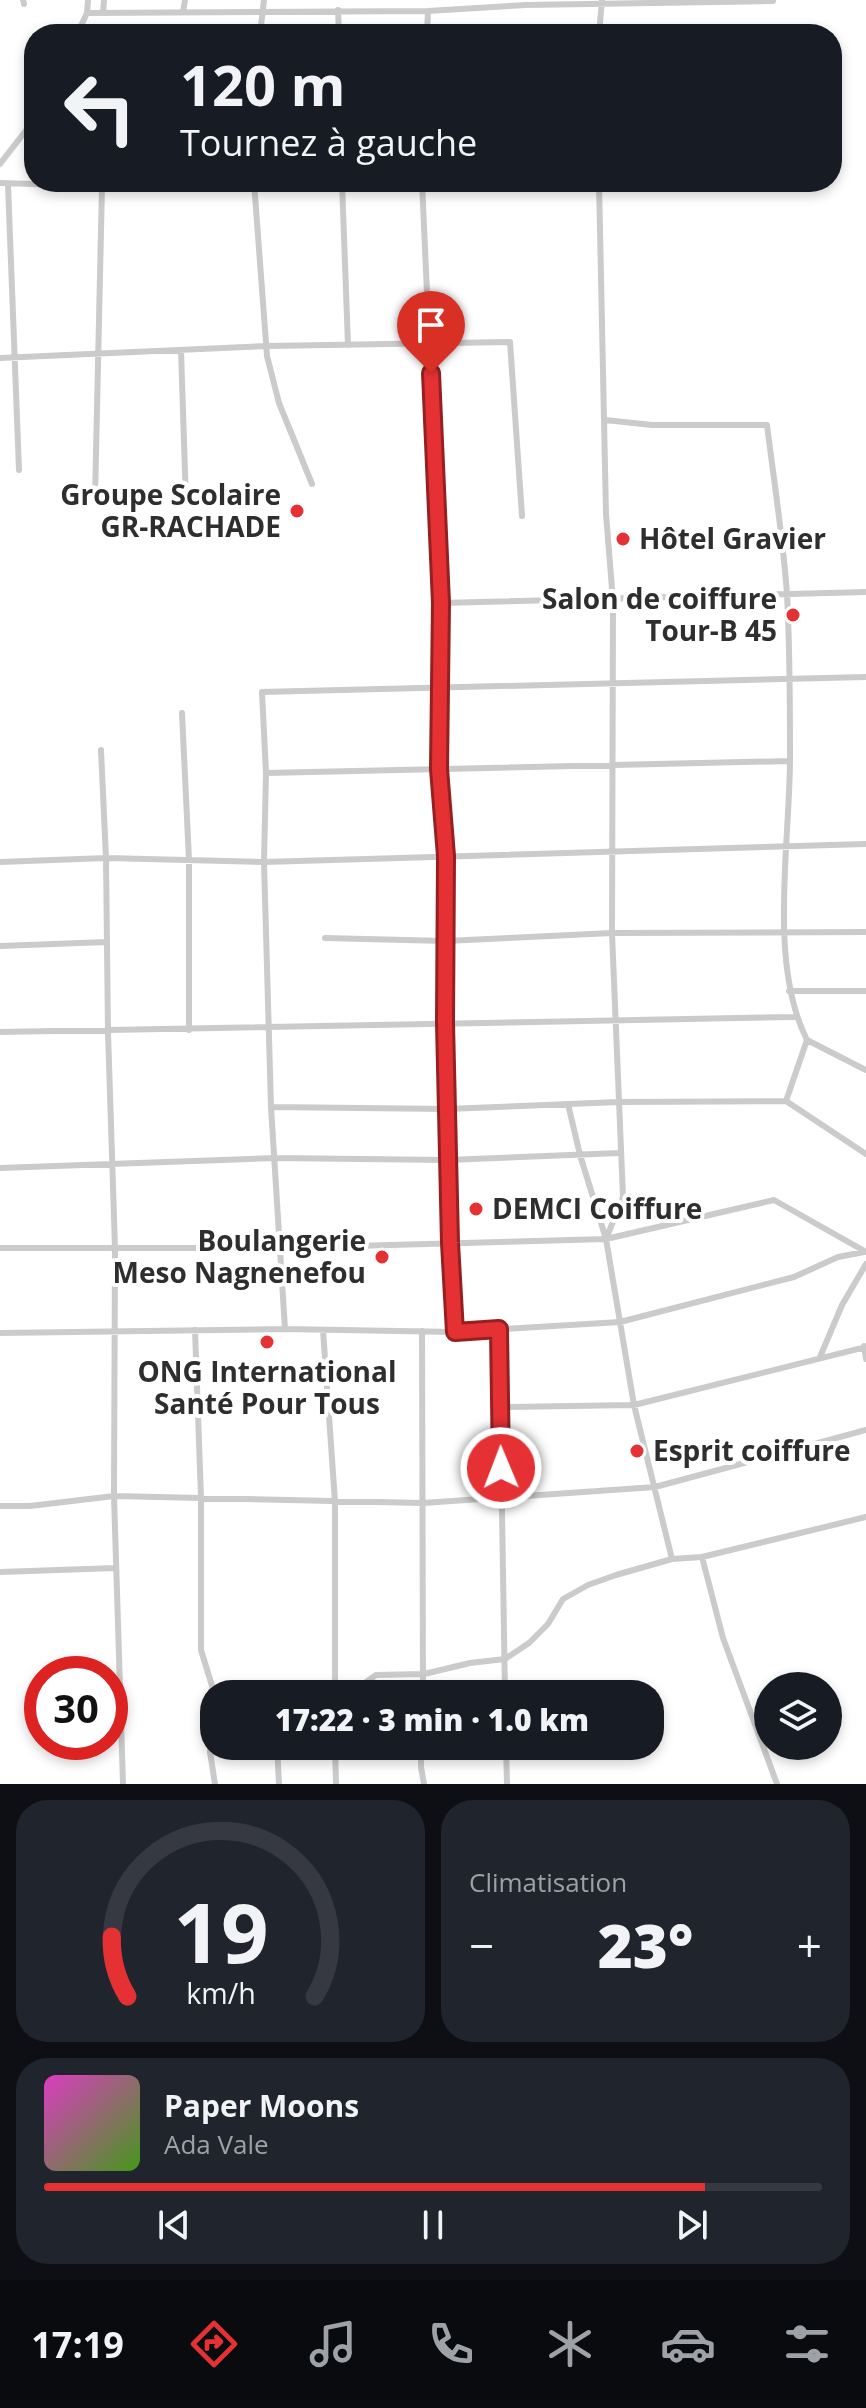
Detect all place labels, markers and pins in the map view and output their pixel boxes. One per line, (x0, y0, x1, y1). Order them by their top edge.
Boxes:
pin (397, 291, 465, 373)
place label: Groupe Scolaire GR-RACHADE (60, 475, 281, 545)
marker: Groupe Scolaire GR-RACHADE (288, 502, 306, 520)
place label: Hôtel Gravier (639, 519, 826, 557)
marker: Hôtel Gravier (614, 530, 632, 548)
place label: Salon de coiffure Tour-B 45 (542, 579, 777, 649)
marker: Salon de coiffure Tour-B 45 (784, 606, 802, 624)
place label: DEMCI Coiffure (492, 1189, 702, 1227)
marker: DEMCI Coiffure (467, 1200, 485, 1218)
place label: Boulangerie Meso Nagnenefou (113, 1221, 366, 1291)
marker: Boulangerie Meso Nagnenefou (373, 1248, 391, 1266)
marker: ONG International Santé Pour Tous (258, 1333, 276, 1351)
place label: ONG International Santé Pour Tous (138, 1352, 396, 1422)
place label: Esprit coiffure (653, 1431, 851, 1469)
marker: Esprit coiffure (628, 1442, 646, 1460)

